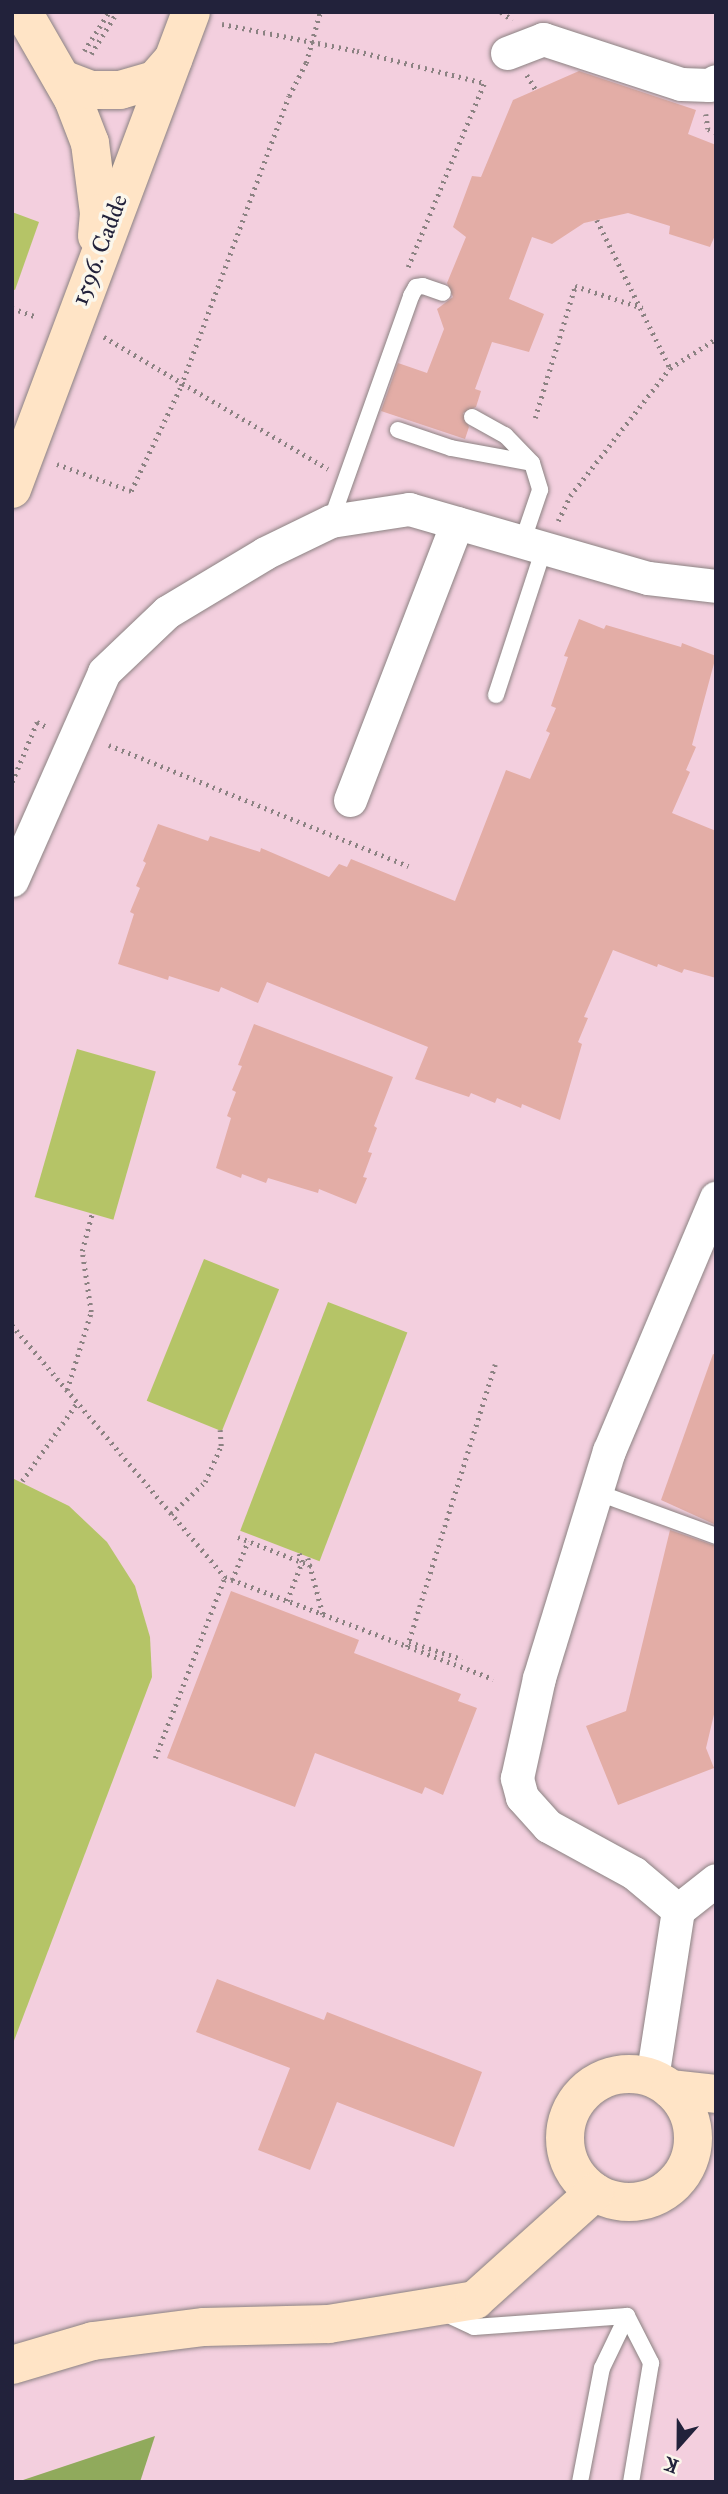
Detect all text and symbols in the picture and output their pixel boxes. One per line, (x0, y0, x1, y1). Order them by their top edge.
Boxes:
street label: 1596. Cadde (66, 191, 134, 309)
north arrow (644, 2410, 714, 2480)
text: K (661, 2452, 682, 2478)

